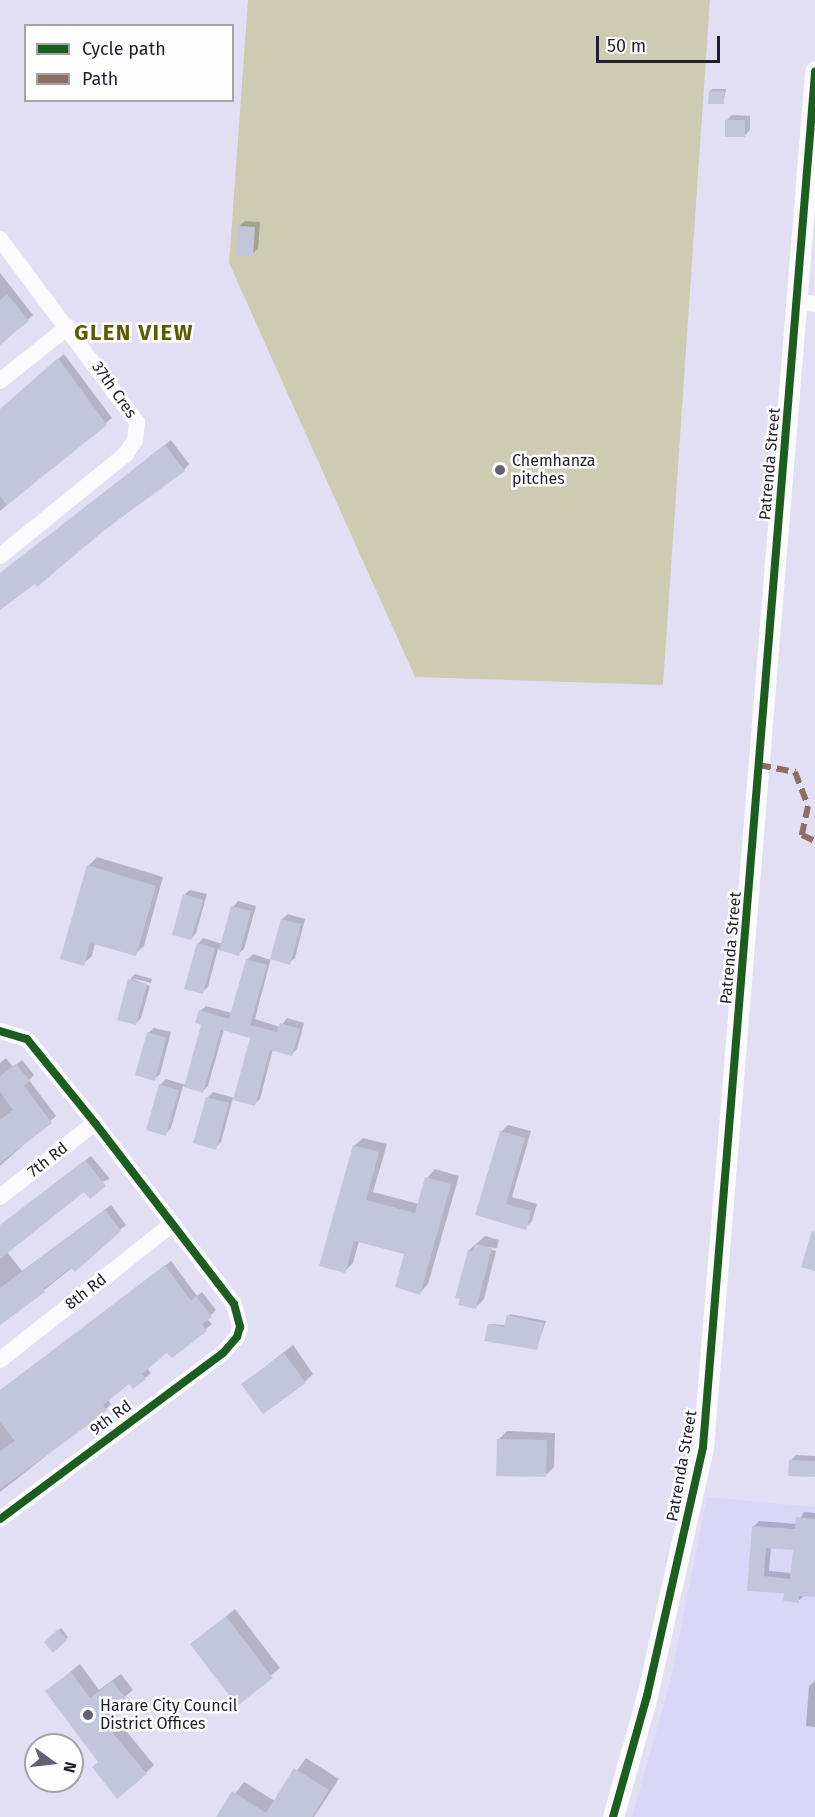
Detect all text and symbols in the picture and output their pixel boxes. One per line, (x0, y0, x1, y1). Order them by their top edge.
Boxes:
legend (24, 24, 234, 102)
scale bar (599, 24, 724, 62)
text: 50 m (607, 35, 646, 57)
text: Cycle path (82, 38, 166, 60)
text: Path (82, 68, 118, 90)
district label: GLEN VIEW (74, 320, 194, 346)
street label: 37th Cres (87, 358, 141, 422)
street label: Patrenda Street (756, 407, 784, 521)
place label: Chemhanza pitches (512, 451, 596, 489)
marker: Chemhanza pitches (493, 463, 507, 477)
street label: Patrenda Street (717, 891, 745, 1005)
street label: 7th Rd (24, 1138, 72, 1182)
street label: 8th Rd (61, 1270, 111, 1314)
street label: 9th Rd (86, 1396, 136, 1440)
street label: Patrenda Street (663, 1409, 701, 1523)
place label: Harare City Council District Offices (100, 1696, 237, 1734)
marker: Harare City Council District Offices (81, 1708, 95, 1722)
north arrow (24, 1733, 84, 1793)
text: N (59, 1760, 80, 1775)

